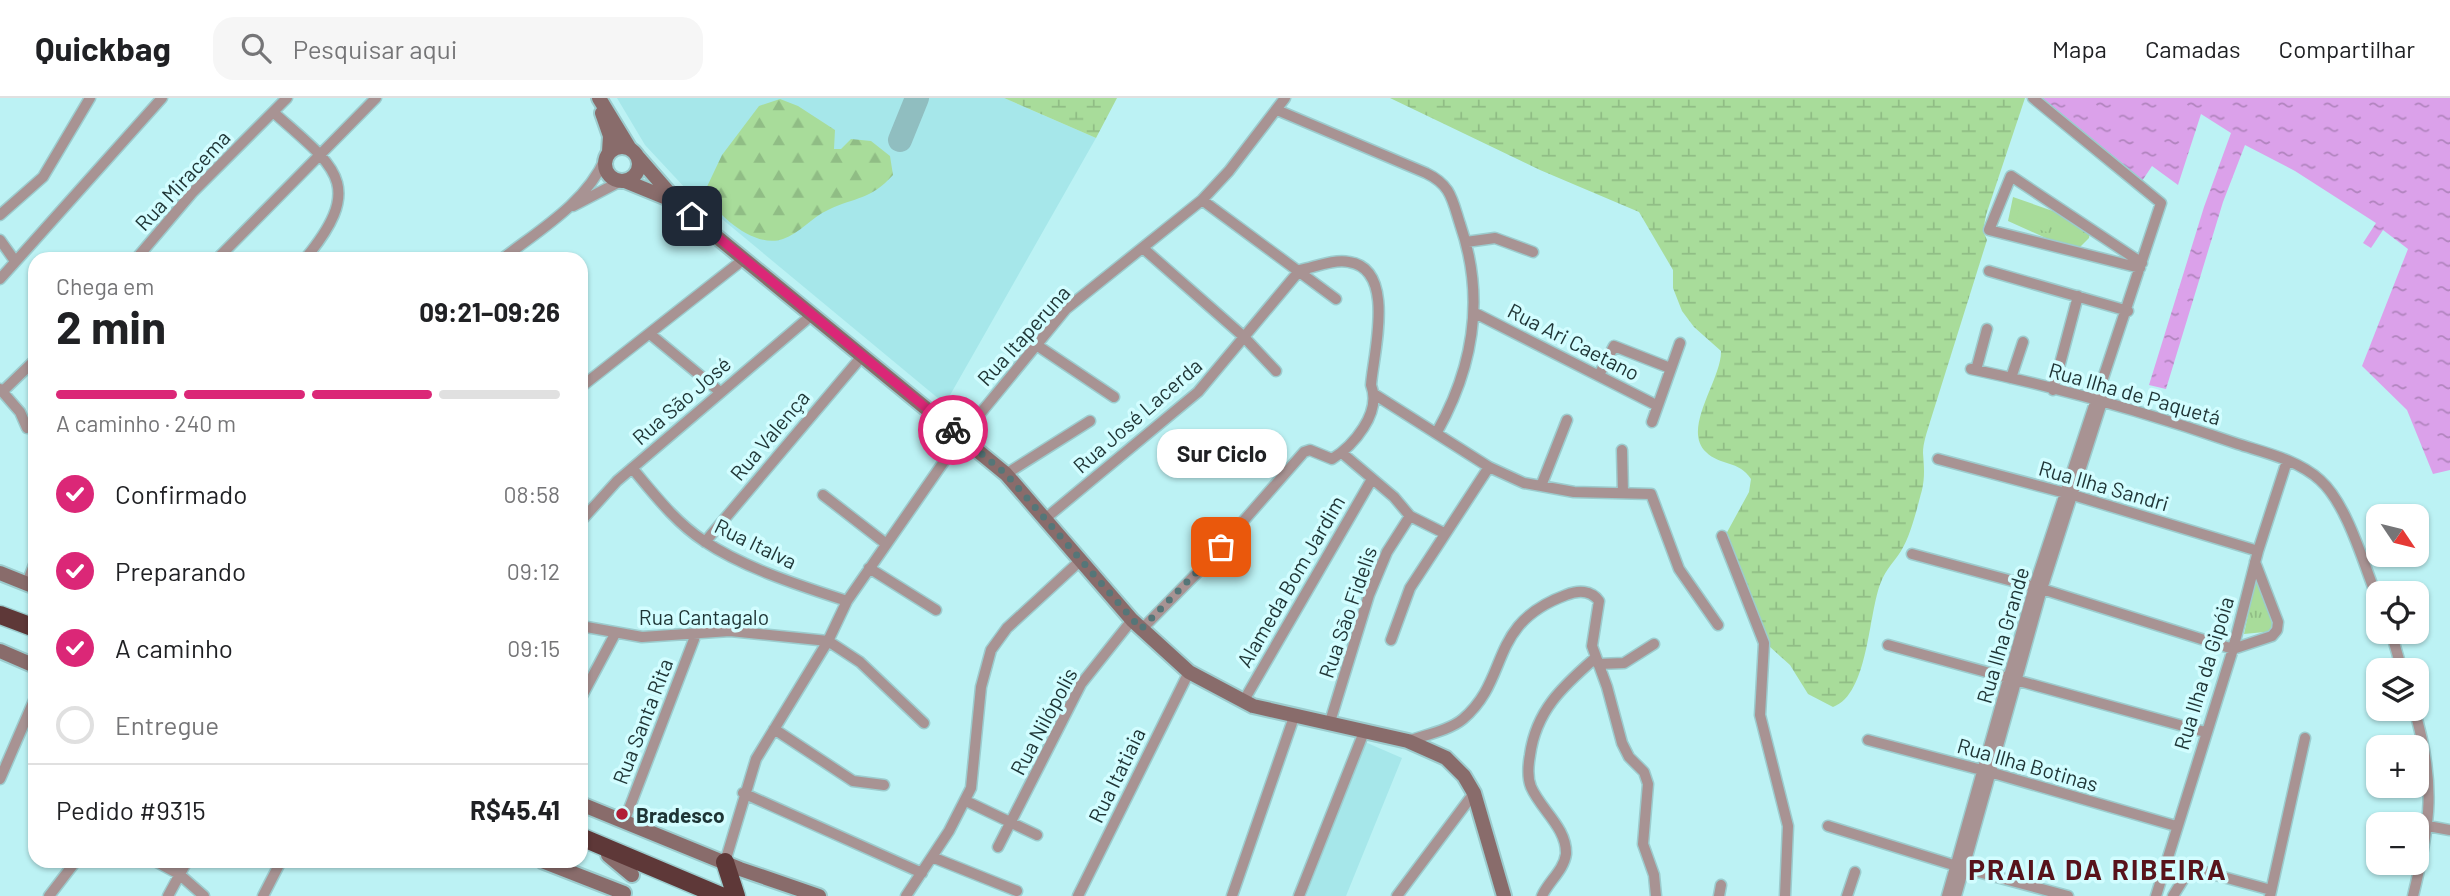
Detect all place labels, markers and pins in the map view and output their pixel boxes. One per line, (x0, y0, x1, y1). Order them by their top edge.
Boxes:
pin (662, 186, 722, 246)
callout: Sur Ciclo (1156, 428, 1286, 477)
pin (1191, 517, 1251, 577)
place label: Bradesco (636, 802, 725, 827)
marker: Bradesco (614, 806, 630, 822)

